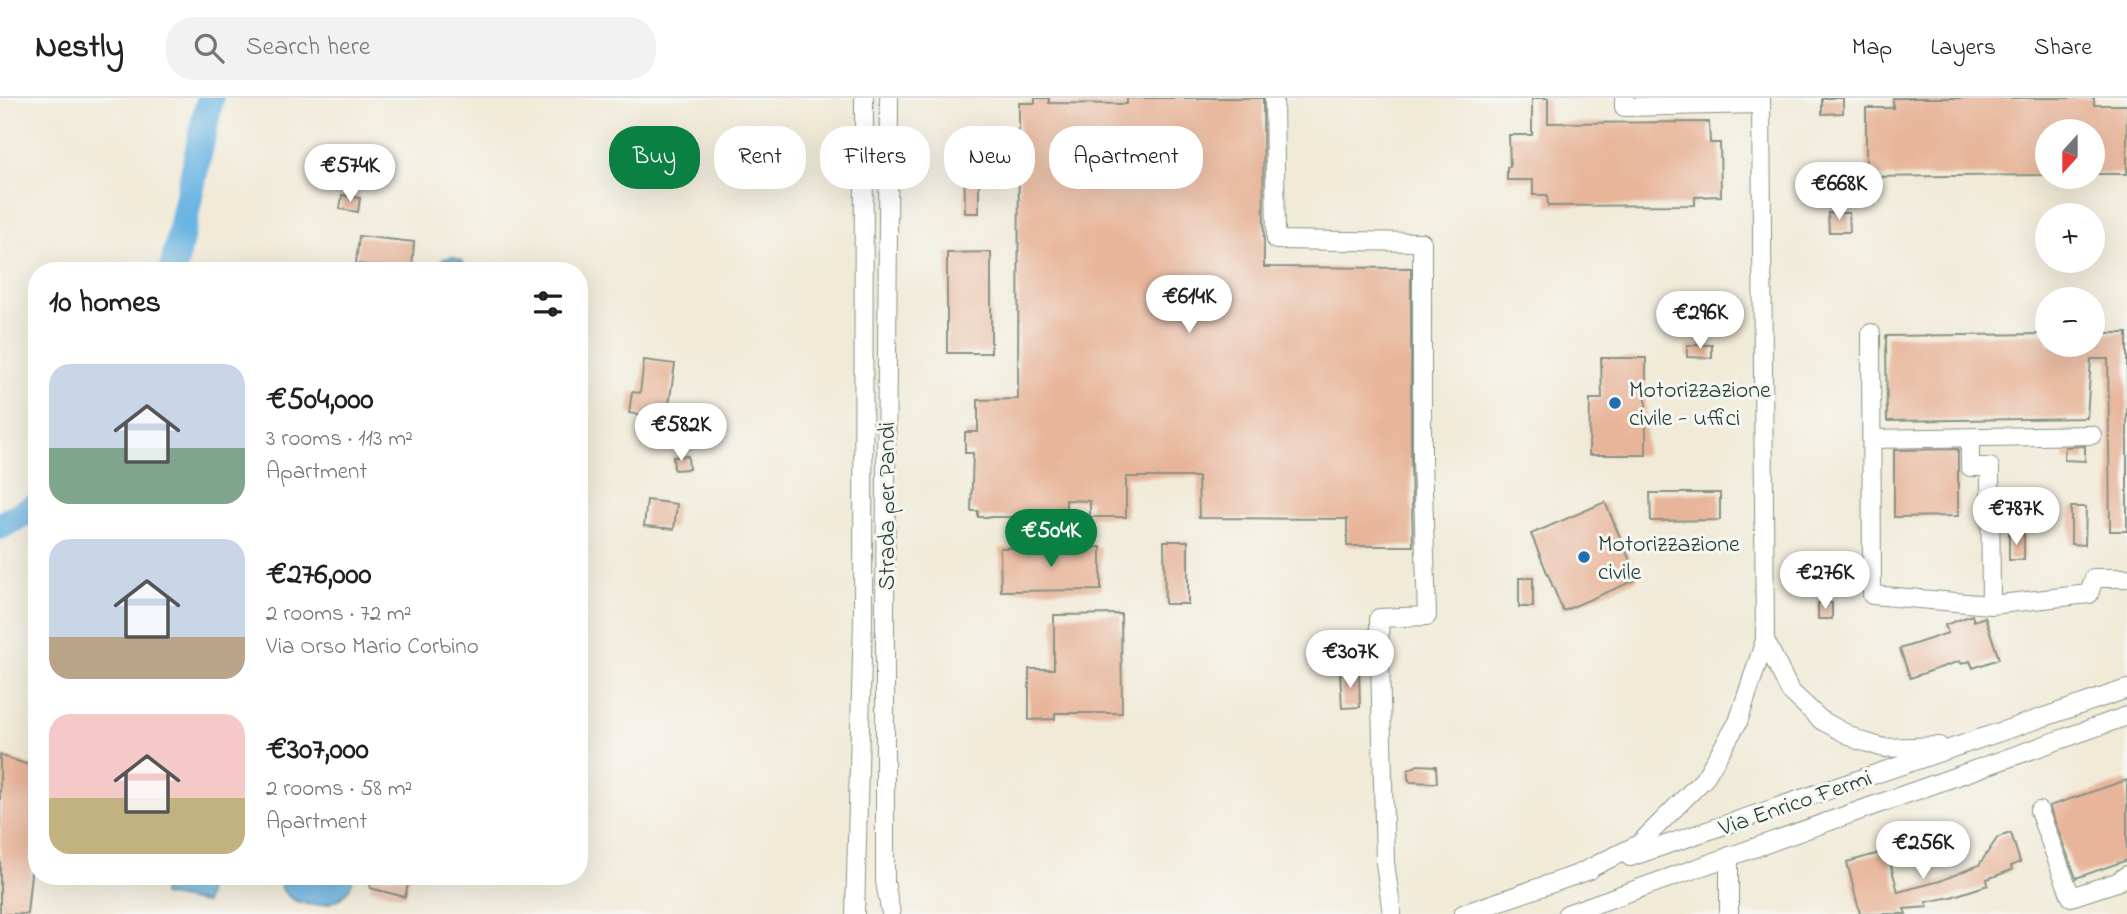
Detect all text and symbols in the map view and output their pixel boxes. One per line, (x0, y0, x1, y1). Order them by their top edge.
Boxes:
search box (166, 17, 656, 80)
text: Nestly (35, 24, 124, 72)
icon: search (190, 29, 228, 67)
text: Search here (246, 29, 370, 67)
text: Map (1852, 31, 1892, 66)
text: Layers (1930, 31, 1996, 66)
text: Share (2034, 31, 2092, 66)
north arrow (2035, 119, 2105, 189)
map controls (2035, 119, 2105, 357)
chip: Buy (609, 126, 700, 189)
chip: Rent (714, 126, 806, 189)
chip: Filters (820, 126, 930, 189)
chip: New (944, 126, 1035, 189)
chip: Apartment (1049, 126, 1203, 189)
pin: €574K (301, 144, 399, 204)
text: €574K (320, 150, 380, 183)
pin: €668K (1790, 162, 1888, 222)
text: €668K (1811, 168, 1867, 201)
button: + (2035, 203, 2105, 273)
pin: €614K (1140, 275, 1238, 335)
text: €614K (1162, 281, 1216, 314)
text: 10 homes (49, 282, 161, 326)
icon: filters (529, 285, 567, 323)
button: − (2035, 287, 2105, 357)
pin: €296K (1651, 292, 1749, 351)
text: €296K (1672, 297, 1728, 330)
place label: Motorizzazione civile - uffici (1629, 374, 1771, 437)
text: €504,000 (266, 379, 373, 423)
icon: home (105, 392, 189, 476)
marker: Motorizzazione civile - uffici (1607, 395, 1623, 411)
pin: €582K (632, 404, 730, 463)
text: €582K (651, 409, 711, 442)
street label: Strada per Pandi (871, 422, 906, 590)
text: 3 rooms · 113 m² (266, 423, 413, 456)
text: Apartment (266, 456, 367, 489)
pin: €787K (1967, 488, 2065, 547)
text: €787K (1989, 493, 2043, 526)
pin: €504K (1002, 510, 1100, 569)
text: €504K (1021, 515, 1081, 548)
place label: Motorizzazione civile (1598, 528, 1740, 591)
marker: Motorizzazione civile (1576, 549, 1592, 565)
pin: €276K (1776, 552, 1874, 611)
text: €276,000 (266, 554, 371, 598)
text: €276K (1796, 557, 1854, 590)
icon: home (105, 567, 189, 651)
text: 2 rooms · 72 m² (266, 598, 412, 631)
pin: €307K (1301, 630, 1399, 690)
text: Via Orso Mario Corbino (266, 631, 479, 664)
text: €307K (1322, 636, 1378, 669)
text: €307,000 (266, 729, 369, 773)
icon: home (105, 742, 189, 826)
street label: Via Enrico Fermi (1714, 762, 1877, 847)
text: 2 rooms · 58 m² (266, 773, 412, 806)
text: Apartment (266, 806, 367, 839)
pin: €256K (1874, 822, 1972, 881)
text: €256K (1892, 827, 1954, 860)

